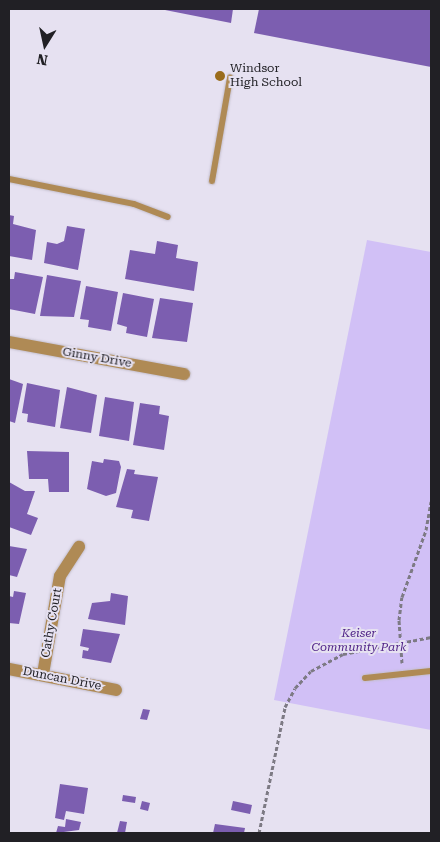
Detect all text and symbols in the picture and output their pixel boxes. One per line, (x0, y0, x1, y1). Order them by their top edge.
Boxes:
north arrow (20, 20, 70, 70)
text: N (36, 51, 49, 69)
place label: Windsor High School (230, 62, 302, 90)
marker: Windsor High School (214, 70, 226, 82)
street label: Ginny Drive (61, 345, 133, 371)
street label: Cathy Court (39, 587, 65, 659)
park label: Keiser Community Park (312, 627, 406, 655)
street label: Duncan Drive (21, 664, 103, 694)

